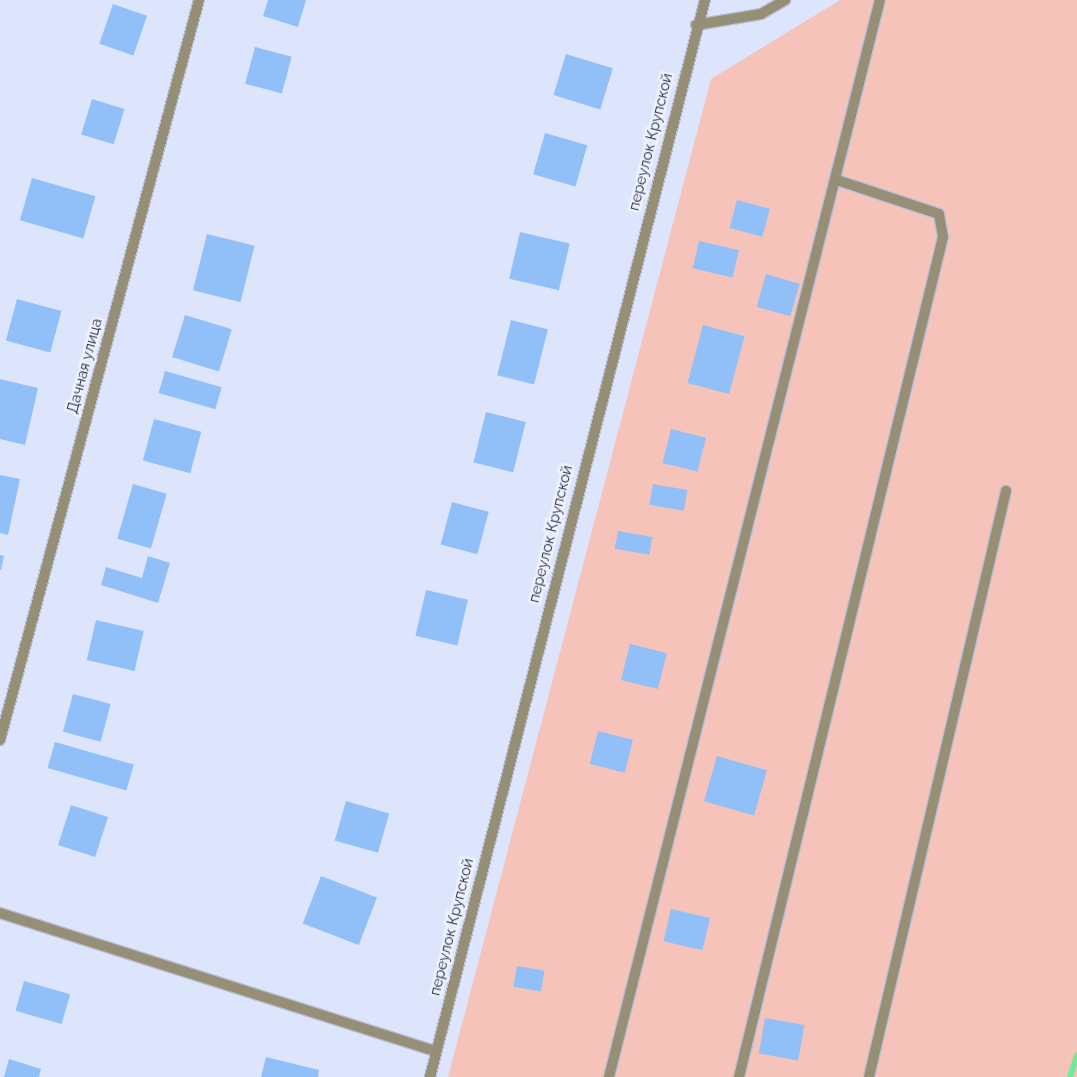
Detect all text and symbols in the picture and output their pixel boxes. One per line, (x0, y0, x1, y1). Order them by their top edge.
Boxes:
street label: переулок Крупской (625, 71, 677, 213)
street label: Дачная улица (64, 316, 106, 416)
street label: переулок Крупской (525, 463, 577, 605)
street label: переулок Крупской (426, 856, 478, 998)

